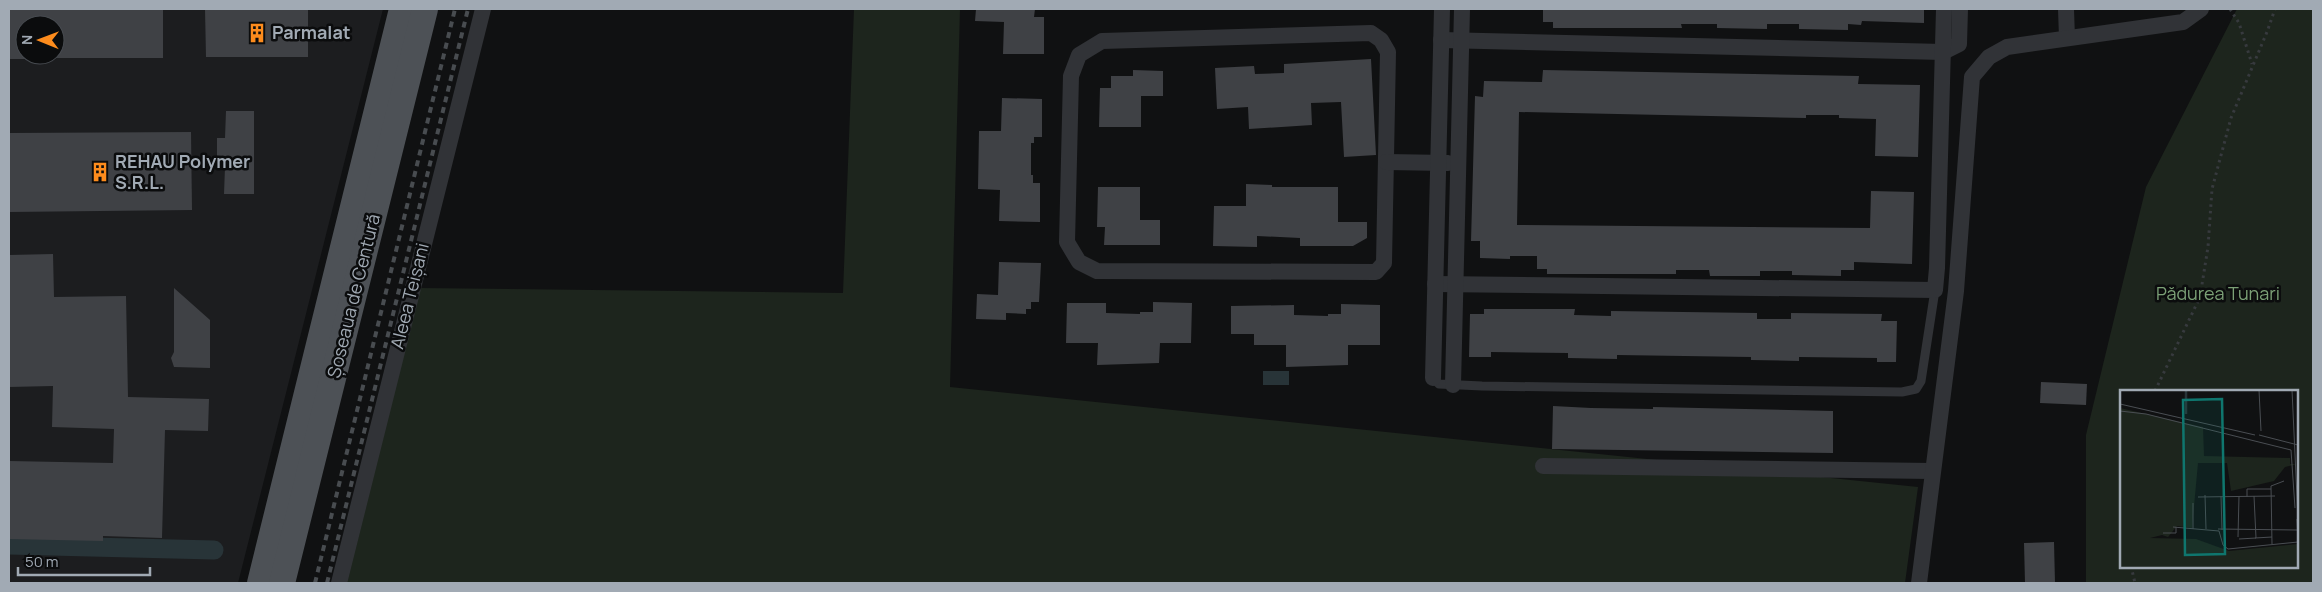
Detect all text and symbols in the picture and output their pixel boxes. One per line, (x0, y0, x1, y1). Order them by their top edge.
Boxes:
north arrow (15, 15, 65, 65)
place label: Parmalat (272, 20, 351, 44)
building icon: Parmalat (246, 22, 268, 44)
text: N (17, 35, 36, 45)
place label: REHAU Polymer S.R.L. (115, 149, 250, 194)
building icon: REHAU Polymer S.R.L. (89, 161, 111, 183)
street label: Șoseaua de Centură (321, 211, 385, 380)
street label: Aleea Teișani (384, 240, 434, 351)
park label: Pădurea Tunari (2156, 281, 2280, 305)
inset map (2120, 390, 2297, 567)
scale bar (18, 544, 150, 576)
text: 50 m (25, 551, 59, 572)

